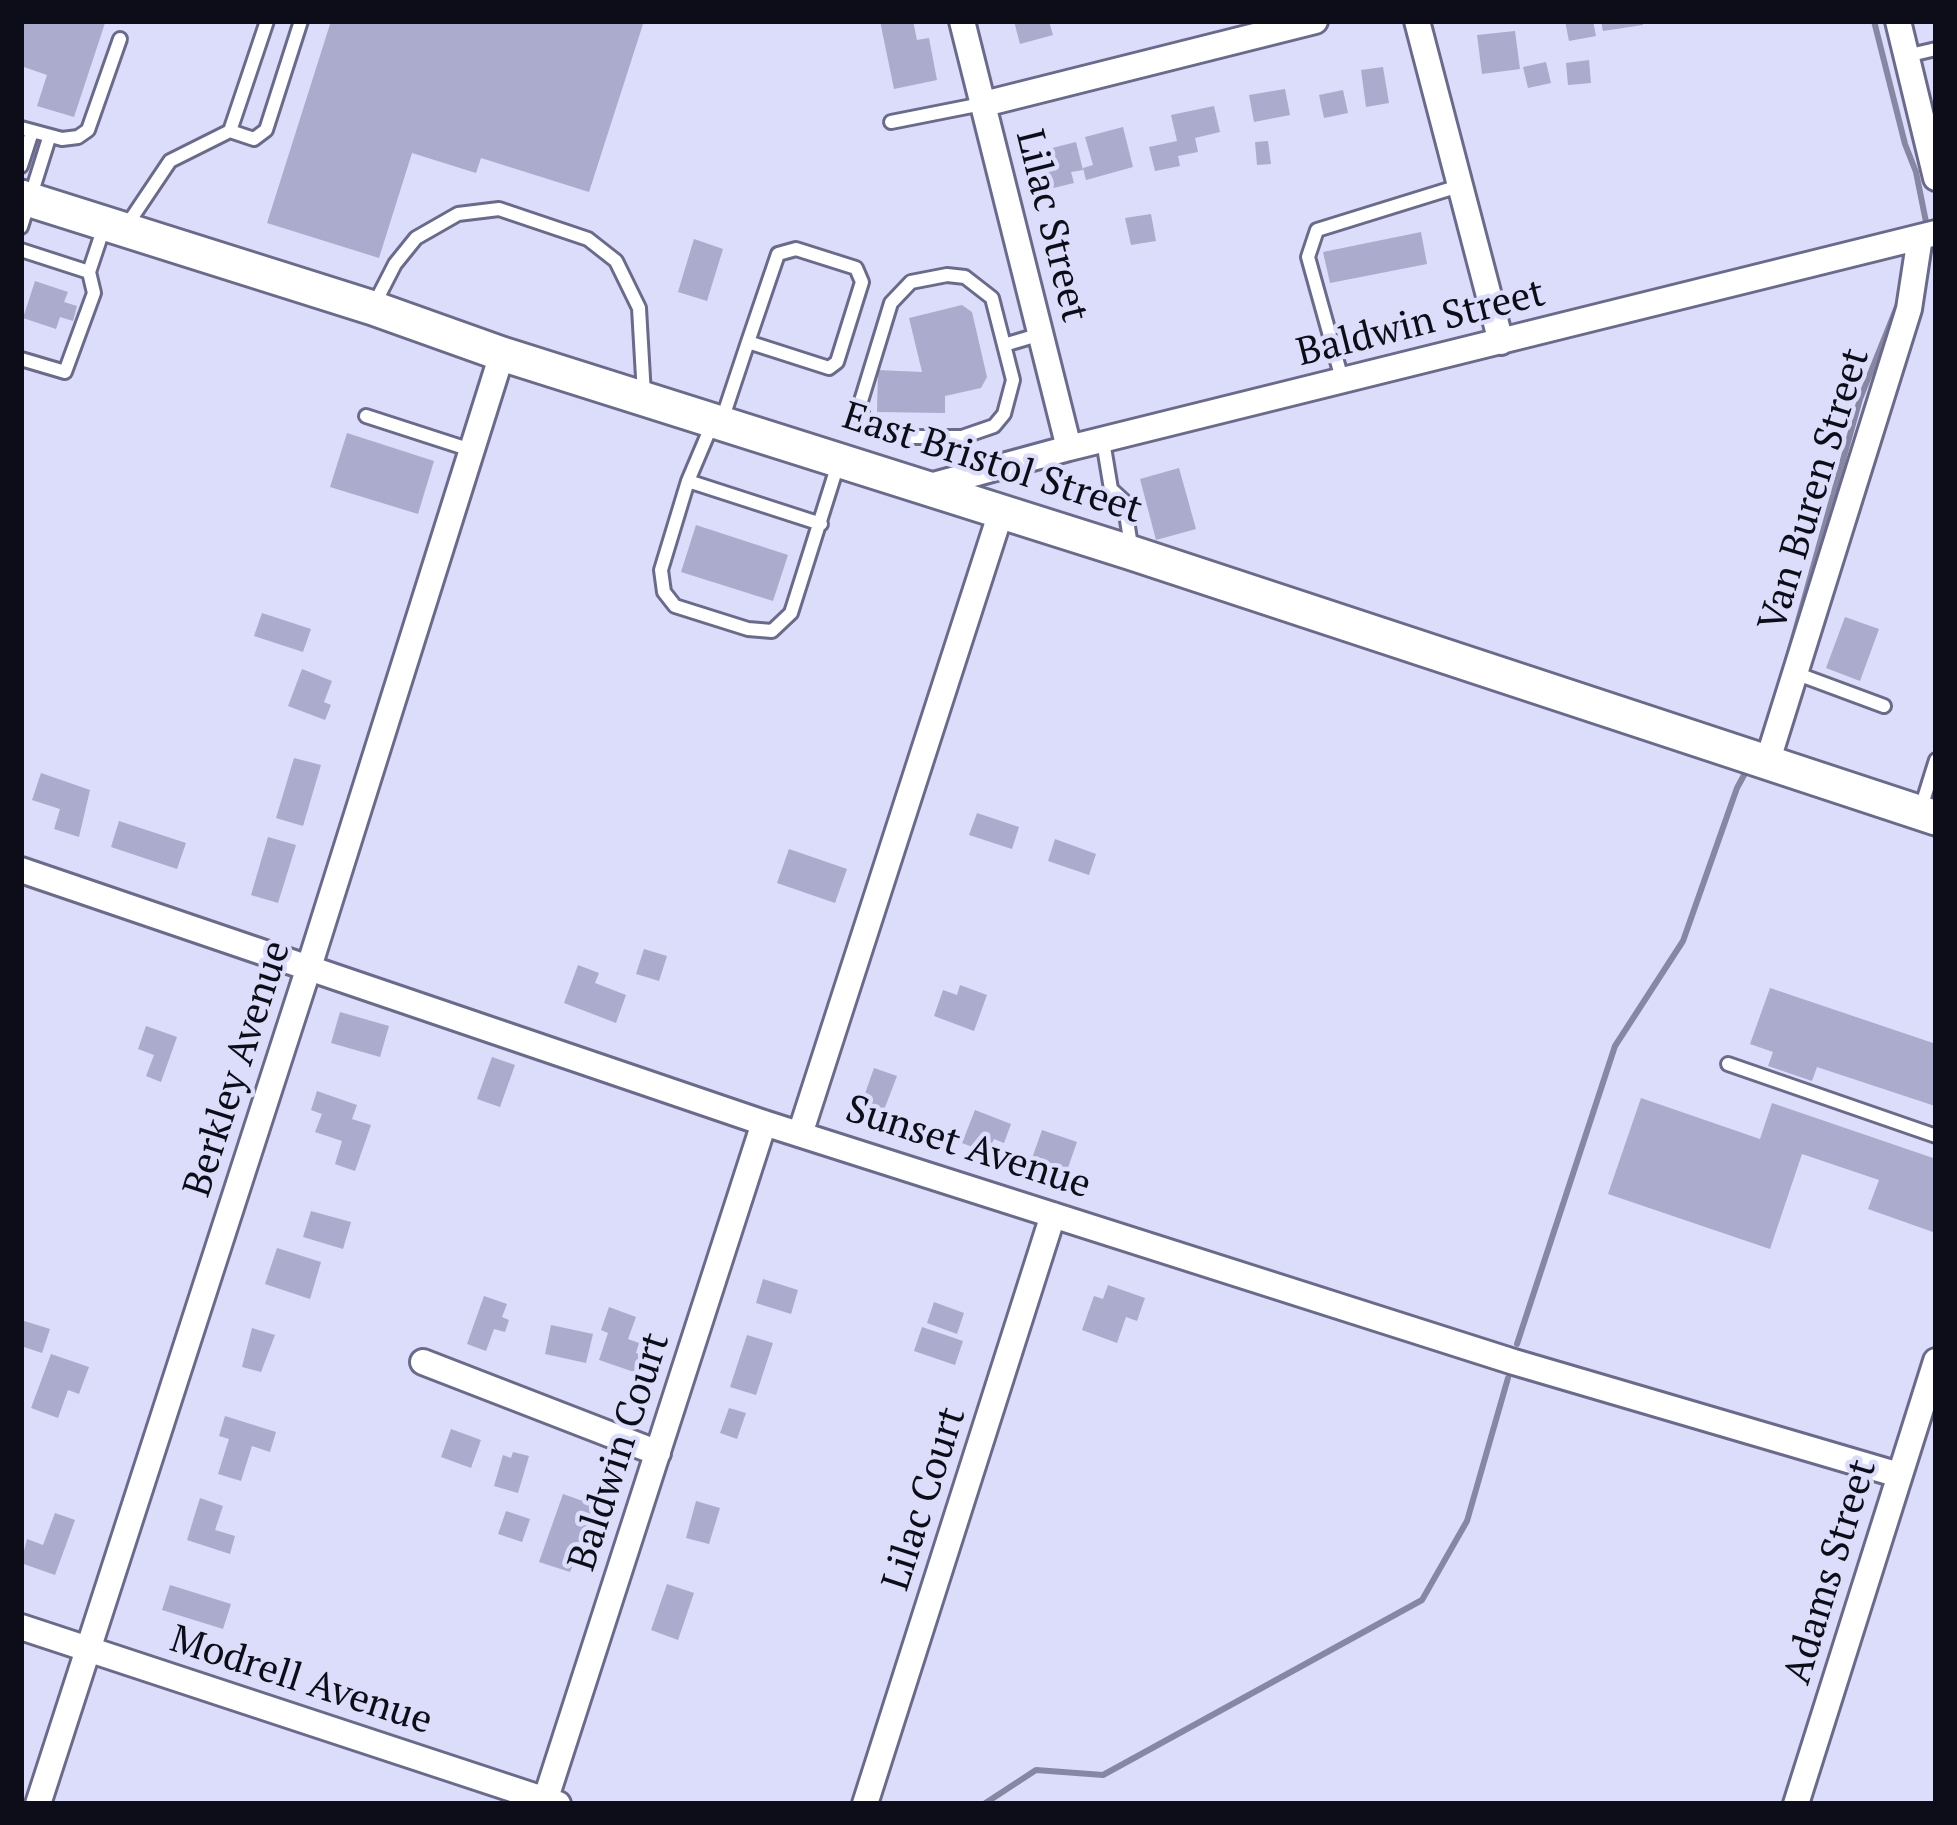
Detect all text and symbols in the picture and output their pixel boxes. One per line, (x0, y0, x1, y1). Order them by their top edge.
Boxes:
street label: Lilac Street (1005, 125, 1097, 327)
street label: Baldwin Street (1292, 271, 1550, 377)
street label: Van Buren Street (1750, 343, 1880, 637)
street label: East Bristol Street (836, 394, 1148, 534)
street label: Berkley Avenue (175, 935, 301, 1203)
street label: Sunset Avenue (840, 1086, 1096, 1210)
street label: Baldwin Court (560, 1327, 680, 1577)
street label: Lilac Court (873, 1402, 977, 1596)
street label: Adams Street (1775, 1454, 1887, 1690)
street label: Modrell Avenue (164, 1617, 438, 1745)

